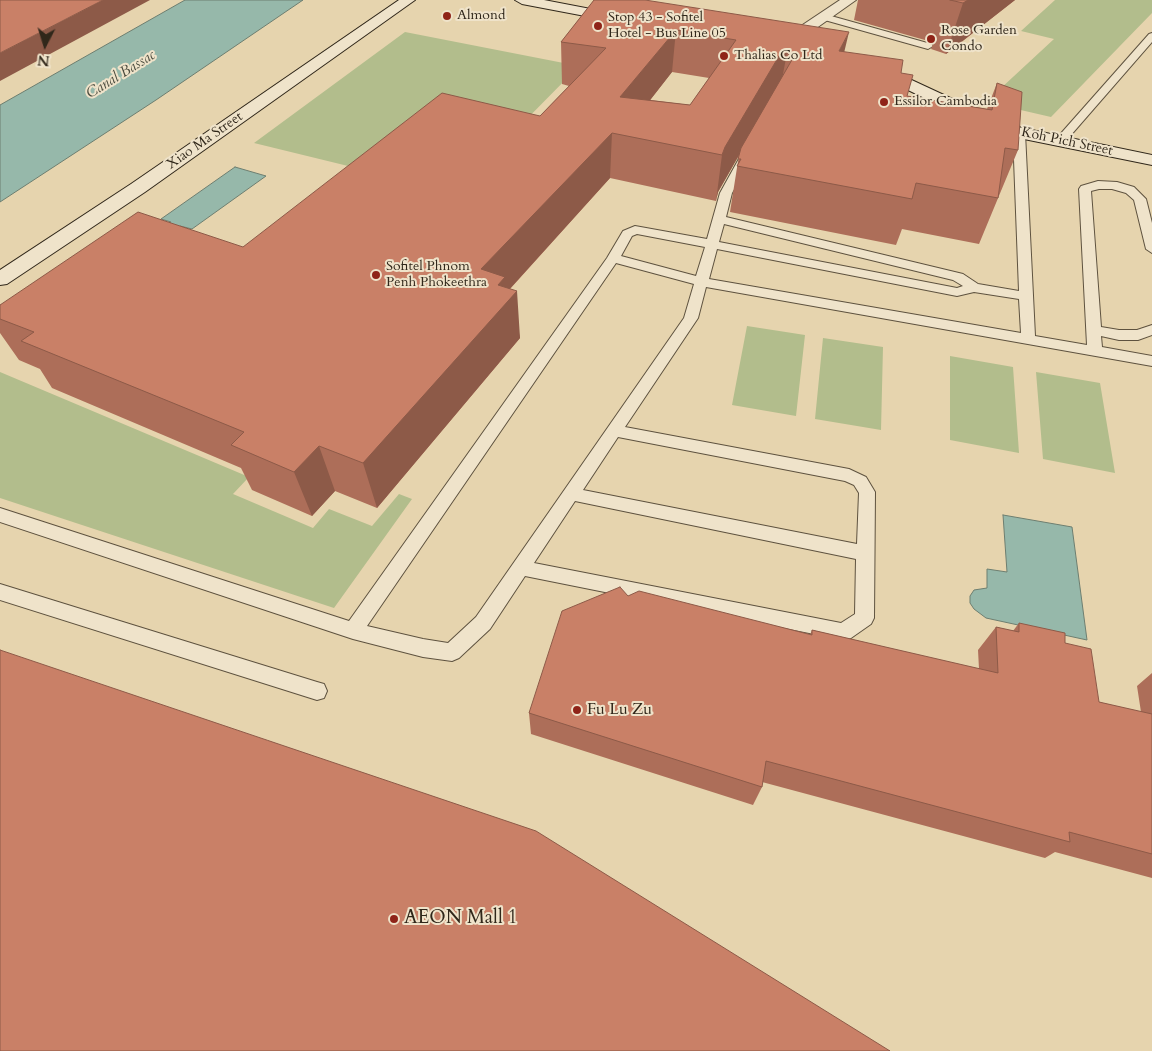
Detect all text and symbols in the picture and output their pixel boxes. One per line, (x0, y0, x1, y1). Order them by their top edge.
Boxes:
place label: Almond (457, 8, 505, 24)
marker: Almond (441, 10, 453, 22)
place label: Stop 43 - Sofitel Hotel - Bus Line 05 (608, 10, 726, 42)
north arrow (20, 20, 70, 70)
marker: Stop 43 - Sofitel Hotel - Bus Line 05 (592, 20, 604, 32)
place label: Rose Garden Condo (941, 23, 1017, 56)
marker: Rose Garden Condo (925, 33, 937, 45)
water label: Canal Bassac (83, 47, 159, 103)
place label: Thalias Co Ltd (734, 48, 822, 64)
text: N (37, 50, 51, 70)
marker: Thalias Co Ltd (718, 50, 730, 62)
place label: Essilor Cambodia (894, 94, 997, 110)
marker: Essilor Cambodia (878, 96, 890, 108)
street label: Xiao Ma Street (164, 109, 246, 173)
street label: Koh Pich Street (1020, 124, 1114, 160)
place label: Sofitel Phnom Penh Phokeethra (386, 259, 487, 292)
marker: Sofitel Phnom Penh Phokeethra (370, 269, 382, 281)
place label: Fu Lu Zu (587, 700, 652, 720)
marker: Fu Lu Zu (571, 704, 583, 716)
place label: AEON Mall 1 (404, 908, 518, 930)
marker: AEON Mall 1 (388, 913, 400, 925)

